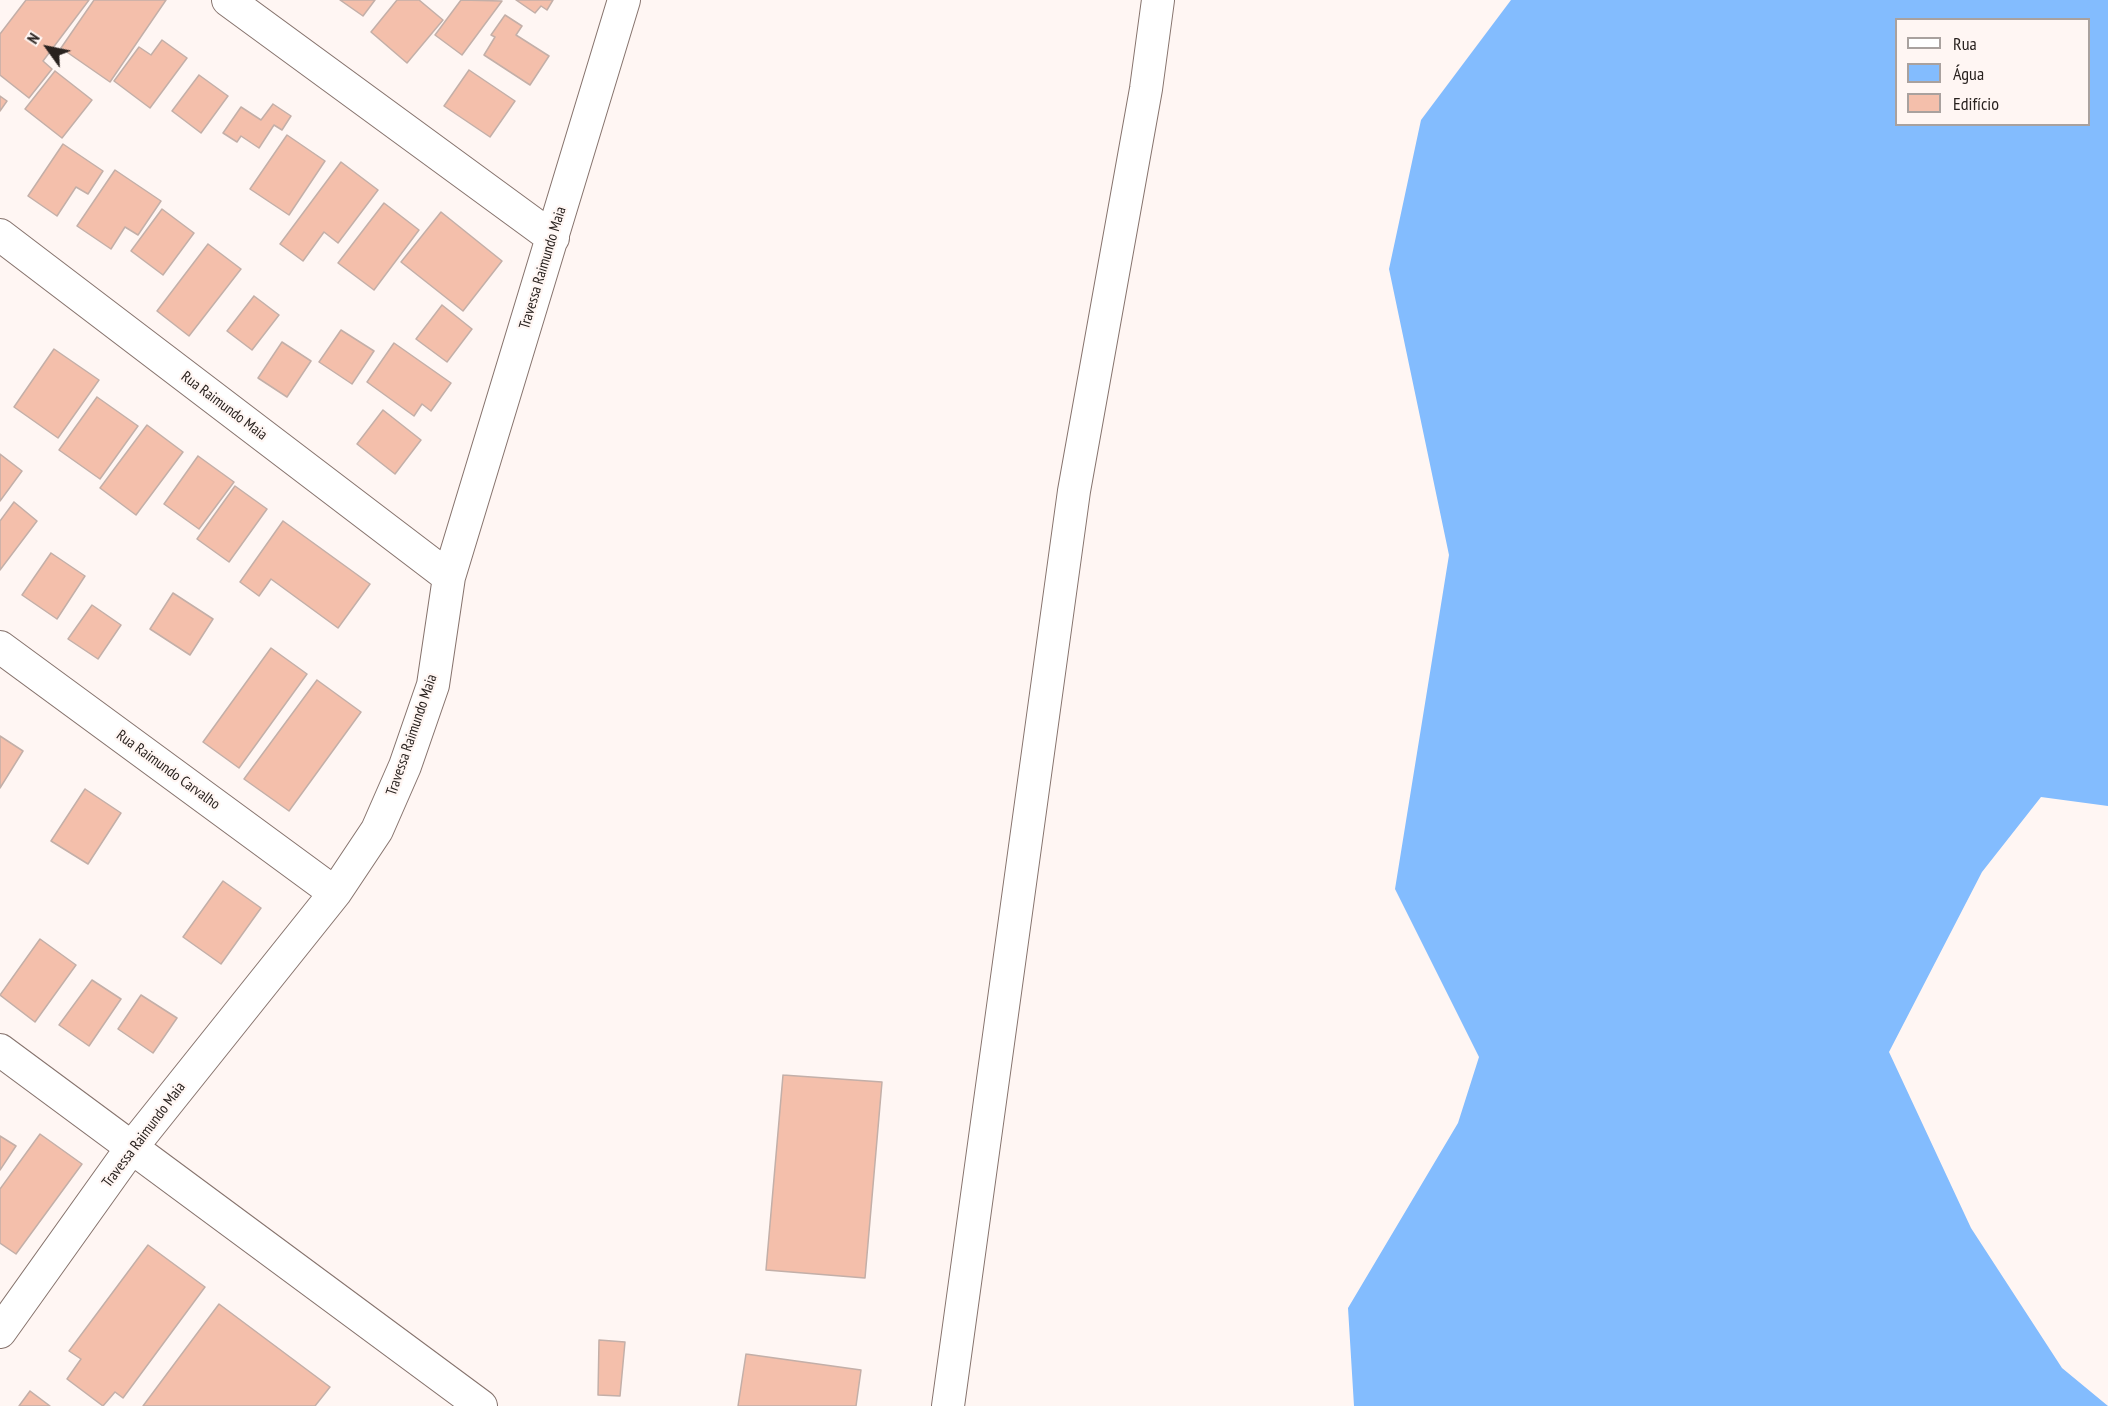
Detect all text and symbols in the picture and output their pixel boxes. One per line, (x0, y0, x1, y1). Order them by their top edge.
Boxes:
north arrow (18, 18, 78, 78)
legend (1895, 18, 2090, 126)
text: N (22, 29, 44, 47)
text: Rua (1953, 32, 1977, 55)
text: Água (1953, 62, 1984, 85)
text: Edifício (1953, 92, 1999, 115)
street label: Travessa Raimundo Maia (516, 205, 570, 331)
street label: Rua Raimundo Maia (177, 368, 271, 444)
street label: Travessa Raimundo Maia (383, 672, 441, 798)
street label: Rua Raimundo Carvalho (113, 726, 223, 814)
street label: Travessa Raimundo Maia (99, 1079, 189, 1191)

